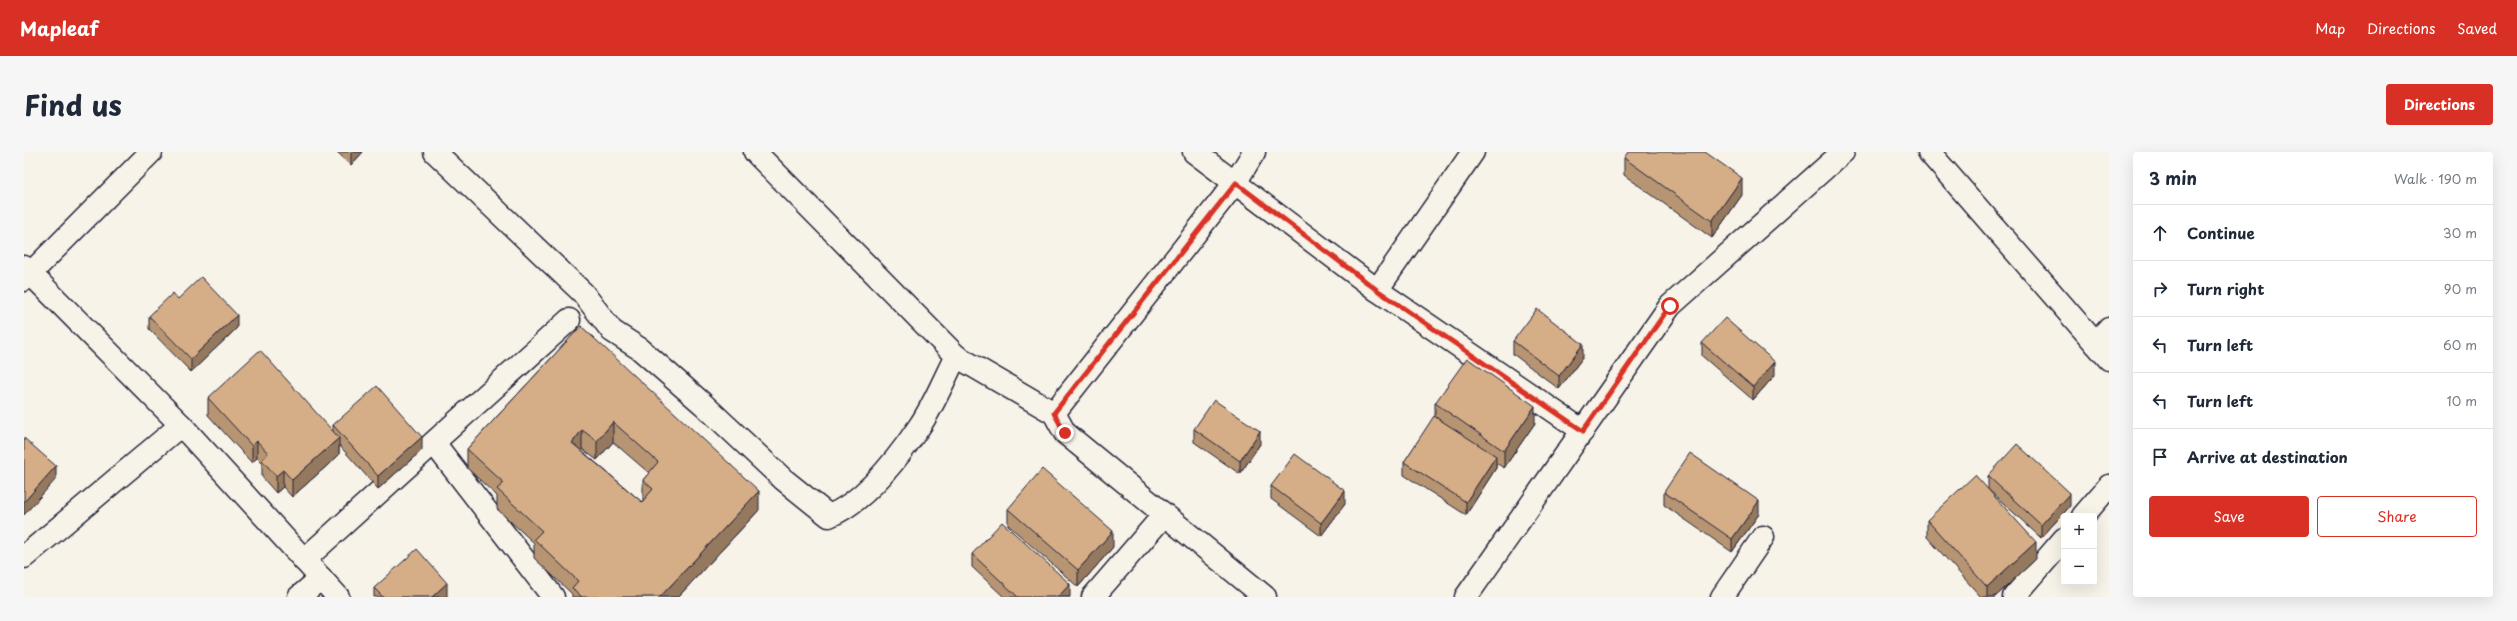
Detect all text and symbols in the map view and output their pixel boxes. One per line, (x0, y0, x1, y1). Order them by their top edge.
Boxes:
text: Mapleaf (20, 14, 98, 42)
text: Map (2315, 18, 2345, 39)
text: Directions (2367, 18, 2435, 39)
text: Saved (2457, 18, 2497, 39)
text: Find us (24, 83, 122, 126)
button: Directions (2386, 84, 2493, 125)
text: 3 min (2149, 165, 2197, 191)
text: Walk · 190 m (2394, 169, 2477, 188)
text: Continue (2187, 221, 2255, 244)
icon: ahead (2149, 222, 2171, 244)
text: 30 m (2443, 223, 2477, 242)
text: Turn right (2187, 277, 2264, 300)
icon: right (2149, 278, 2171, 300)
text: 90 m (2444, 279, 2477, 298)
route start (1661, 297, 1679, 315)
text: Turn left (2187, 333, 2253, 356)
icon: left (2149, 334, 2171, 356)
text: 60 m (2443, 335, 2477, 354)
text: Turn left (2187, 389, 2253, 412)
icon: left (2149, 390, 2171, 412)
text: 10 m (2447, 391, 2477, 410)
route end (1056, 424, 1074, 442)
text: Arrive at destination (2187, 445, 2348, 468)
icon: arrive (2149, 446, 2171, 468)
button: Save (2149, 496, 2309, 537)
button: Share (2317, 496, 2477, 537)
map controls (2061, 513, 2097, 585)
button: + (2061, 513, 2097, 549)
button: − (2061, 549, 2097, 585)

